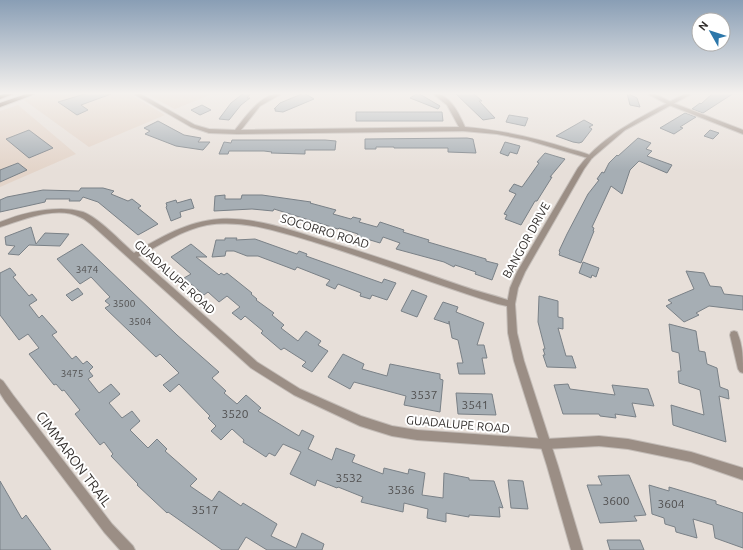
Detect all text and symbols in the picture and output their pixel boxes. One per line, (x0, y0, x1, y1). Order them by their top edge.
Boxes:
north arrow (691, 12, 731, 52)
text: N (696, 19, 710, 33)
street label: BANGOR DRIVE (500, 200, 552, 280)
street label: SOCORRO ROAD (279, 211, 371, 251)
street label: GUADALUPE ROAD (132, 237, 218, 317)
house number: 3474 (76, 264, 99, 275)
house number: 3500 (113, 298, 136, 309)
house number: 3504 (129, 316, 152, 327)
house number: 3475 (61, 368, 83, 379)
house number: 3537 (410, 388, 438, 401)
house number: 3541 (461, 398, 489, 411)
house number: 3520 (221, 407, 249, 420)
street label: CIMMARON TRAIL (33, 408, 115, 510)
street label: GUADALUPE ROAD (406, 413, 510, 435)
house number: 3532 (335, 471, 363, 484)
house number: 3536 (387, 483, 415, 496)
house number: 3600 (602, 494, 630, 507)
house number: 3604 (657, 497, 685, 510)
house number: 3517 (191, 503, 219, 516)

